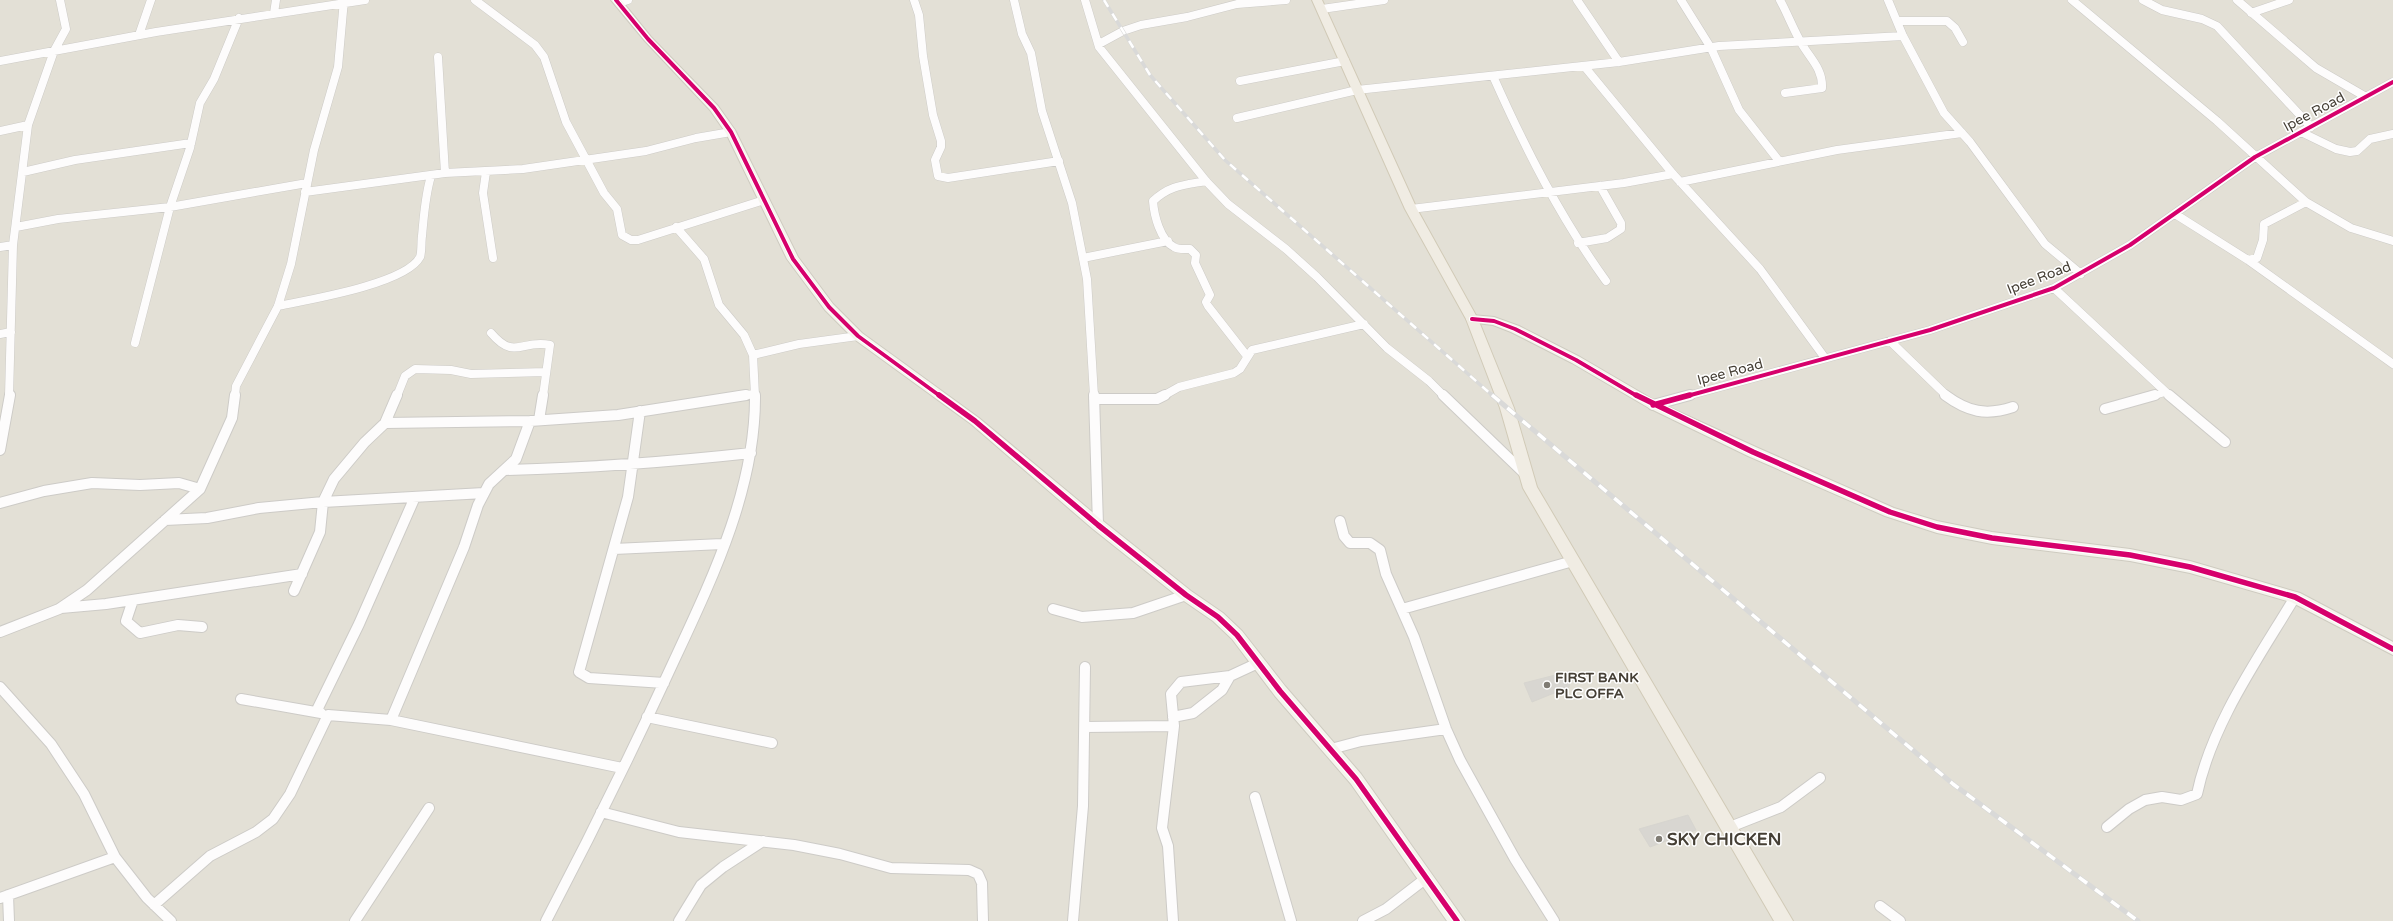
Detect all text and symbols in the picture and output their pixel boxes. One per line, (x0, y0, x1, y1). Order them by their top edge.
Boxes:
street label: Ipee Road (2280, 89, 2348, 135)
street label: Ipee Road (2005, 258, 2073, 298)
street label: Ipee Road (1695, 355, 1765, 389)
place label: FIRST BANK PLC OFFA (1555, 669, 1639, 702)
marker: FIRST BANK PLC OFFA (1542, 680, 1552, 690)
place label: SKY CHICKEN (1667, 829, 1781, 850)
marker: SKY CHICKEN (1654, 834, 1664, 844)

